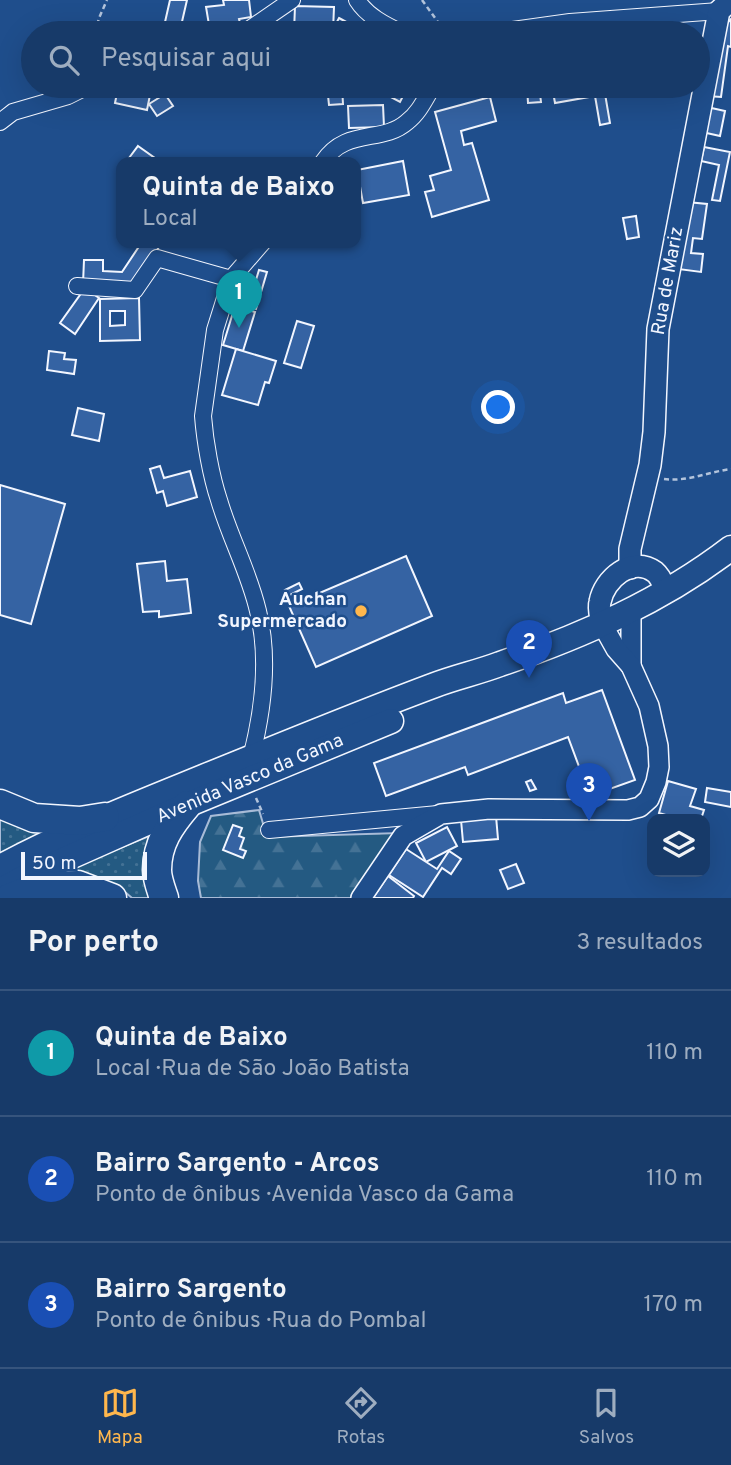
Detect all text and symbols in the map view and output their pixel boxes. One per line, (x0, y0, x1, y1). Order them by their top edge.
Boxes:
search box (21, 21, 710, 98)
icon: search (45, 41, 83, 79)
text: Pesquisar aqui (101, 43, 271, 76)
popup (116, 157, 361, 248)
text: Quinta de Baixo (142, 172, 335, 205)
text: Local (142, 205, 198, 234)
street label: Rua de Mariz (647, 225, 689, 337)
pin: 1 (216, 270, 262, 328)
your location (481, 390, 515, 424)
place label: Auchan Supermercado (217, 588, 347, 634)
marker: Auchan Supermercado (353, 603, 369, 619)
pin: 2 (506, 620, 552, 678)
street label: Avenida Vasco da Gama (153, 729, 347, 829)
pin: 3 (566, 763, 612, 821)
map controls (647, 814, 710, 877)
button: layers (647, 814, 710, 877)
scale bar (21, 849, 147, 881)
text: 50 m (32, 852, 77, 876)
text: Por perto (28, 925, 159, 962)
text: 3 resultados (576, 929, 703, 958)
text: Quinta de Baixo (95, 1022, 288, 1055)
text: 1 (46, 1039, 56, 1068)
text: 110 m (646, 1039, 703, 1068)
text: Local · Rua de São João Batista (95, 1055, 410, 1084)
text: Bairro Sargento - Arcos (95, 1148, 380, 1181)
text: 2 (44, 1165, 58, 1194)
text: 110 m (646, 1165, 703, 1194)
text: Ponto de ônibus · Avenida Vasco da Gama (95, 1181, 514, 1210)
text: Bairro Sargento (95, 1274, 287, 1307)
text: 3 (44, 1291, 58, 1320)
text: 170 m (644, 1291, 703, 1320)
text: Ponto de ônibus · Rua do Pombal (95, 1307, 426, 1336)
tab: Mapa (97, 1384, 143, 1450)
tab: Rotas (337, 1384, 385, 1450)
tab: Salvos (579, 1384, 634, 1450)

